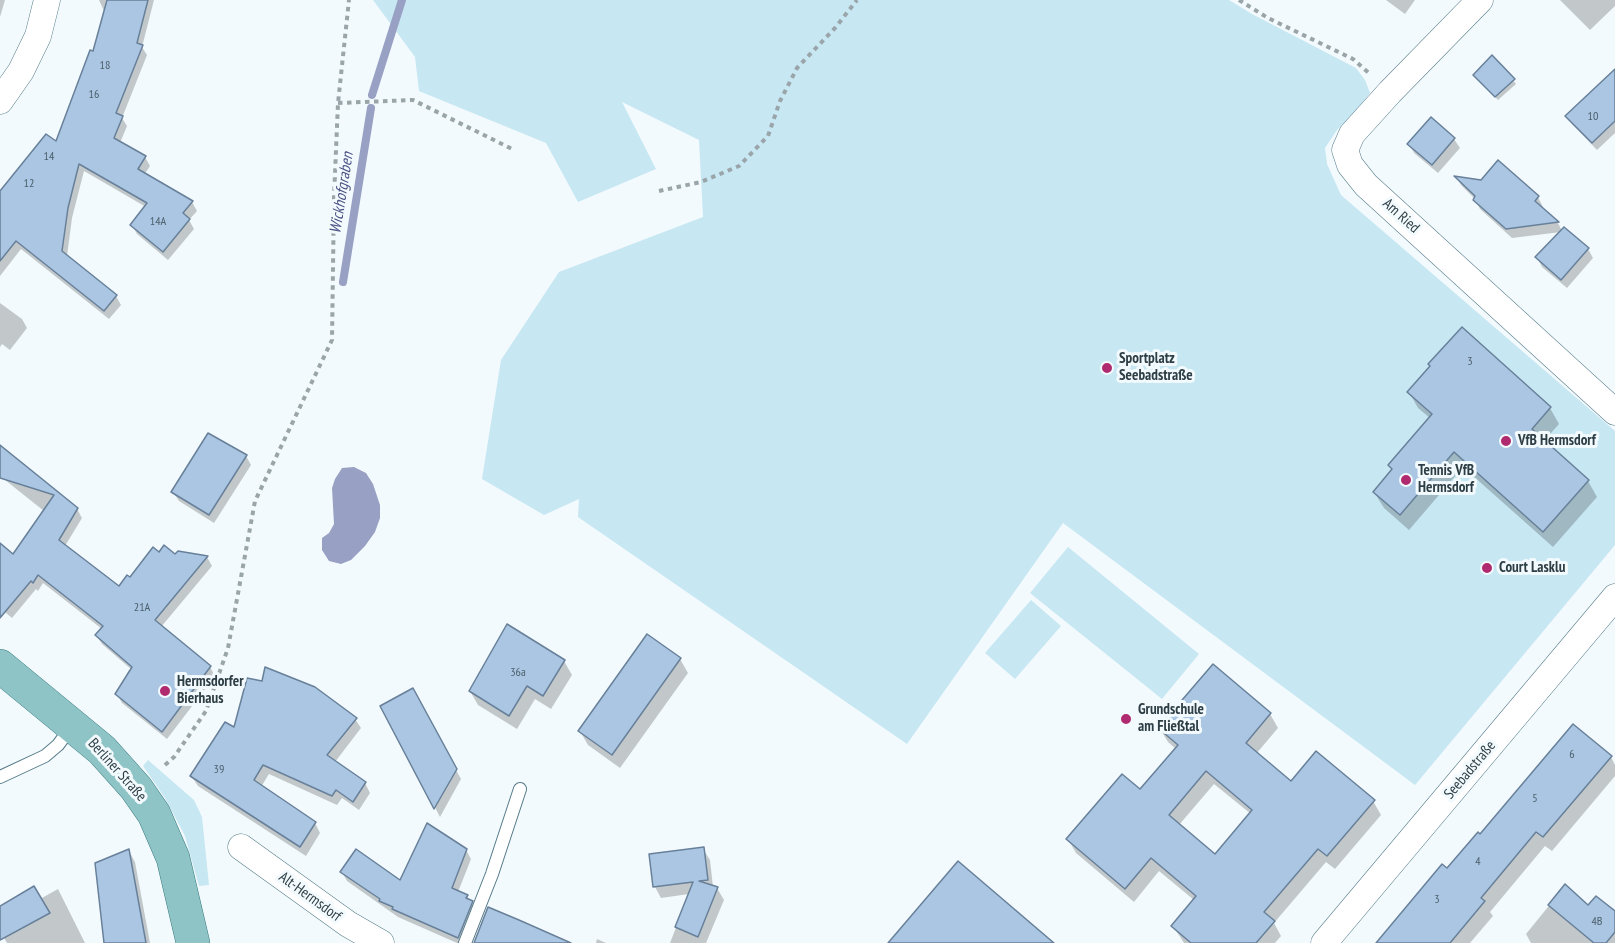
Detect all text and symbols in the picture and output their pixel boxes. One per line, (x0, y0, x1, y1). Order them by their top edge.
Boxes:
house number: 18 (100, 59, 110, 73)
house number: 16 (89, 88, 99, 102)
house number: 10 (1588, 110, 1598, 124)
house number: 14 (44, 150, 54, 164)
water label: Wickhofgraben (326, 151, 358, 235)
house number: 12 (24, 177, 34, 191)
street label: Am Ried (1379, 195, 1423, 237)
house number: 14A (150, 215, 166, 229)
place label: Sportplatz Seebadstraße (1119, 350, 1193, 385)
house number: 3 (1467, 355, 1473, 369)
marker: Sportplatz Seebadstraße (1100, 361, 1114, 375)
place label: VfB Hermsdorf (1518, 432, 1596, 450)
marker: VfB Hermsdorf (1499, 434, 1513, 448)
place label: Tennis VfB Hermsdorf (1418, 462, 1474, 497)
marker: Tennis VfB Hermsdorf (1399, 473, 1413, 487)
place label: Court Lasklu (1499, 559, 1565, 577)
marker: Court Lasklu (1480, 561, 1494, 575)
house number: 21A (134, 601, 150, 615)
house number: 36a (510, 666, 526, 680)
place label: Hermsdorfer Bierhaus (177, 673, 244, 708)
marker: Hermsdorfer Bierhaus (158, 684, 172, 698)
place label: Grundschule am Fließtal (1138, 701, 1204, 736)
marker: Grundschule am Fließtal (1119, 712, 1133, 726)
street label: Berliner Straße (84, 735, 150, 805)
street label: Seebadstraße (1440, 737, 1500, 803)
house number: 6 (1569, 748, 1575, 762)
house number: 39 (214, 763, 224, 777)
house number: 5 (1532, 792, 1538, 806)
house number: 4 (1475, 855, 1481, 869)
street label: Alt-Hermsdorf (275, 868, 345, 926)
house number: 3 (1434, 893, 1440, 907)
house number: 4B (1591, 915, 1603, 929)

